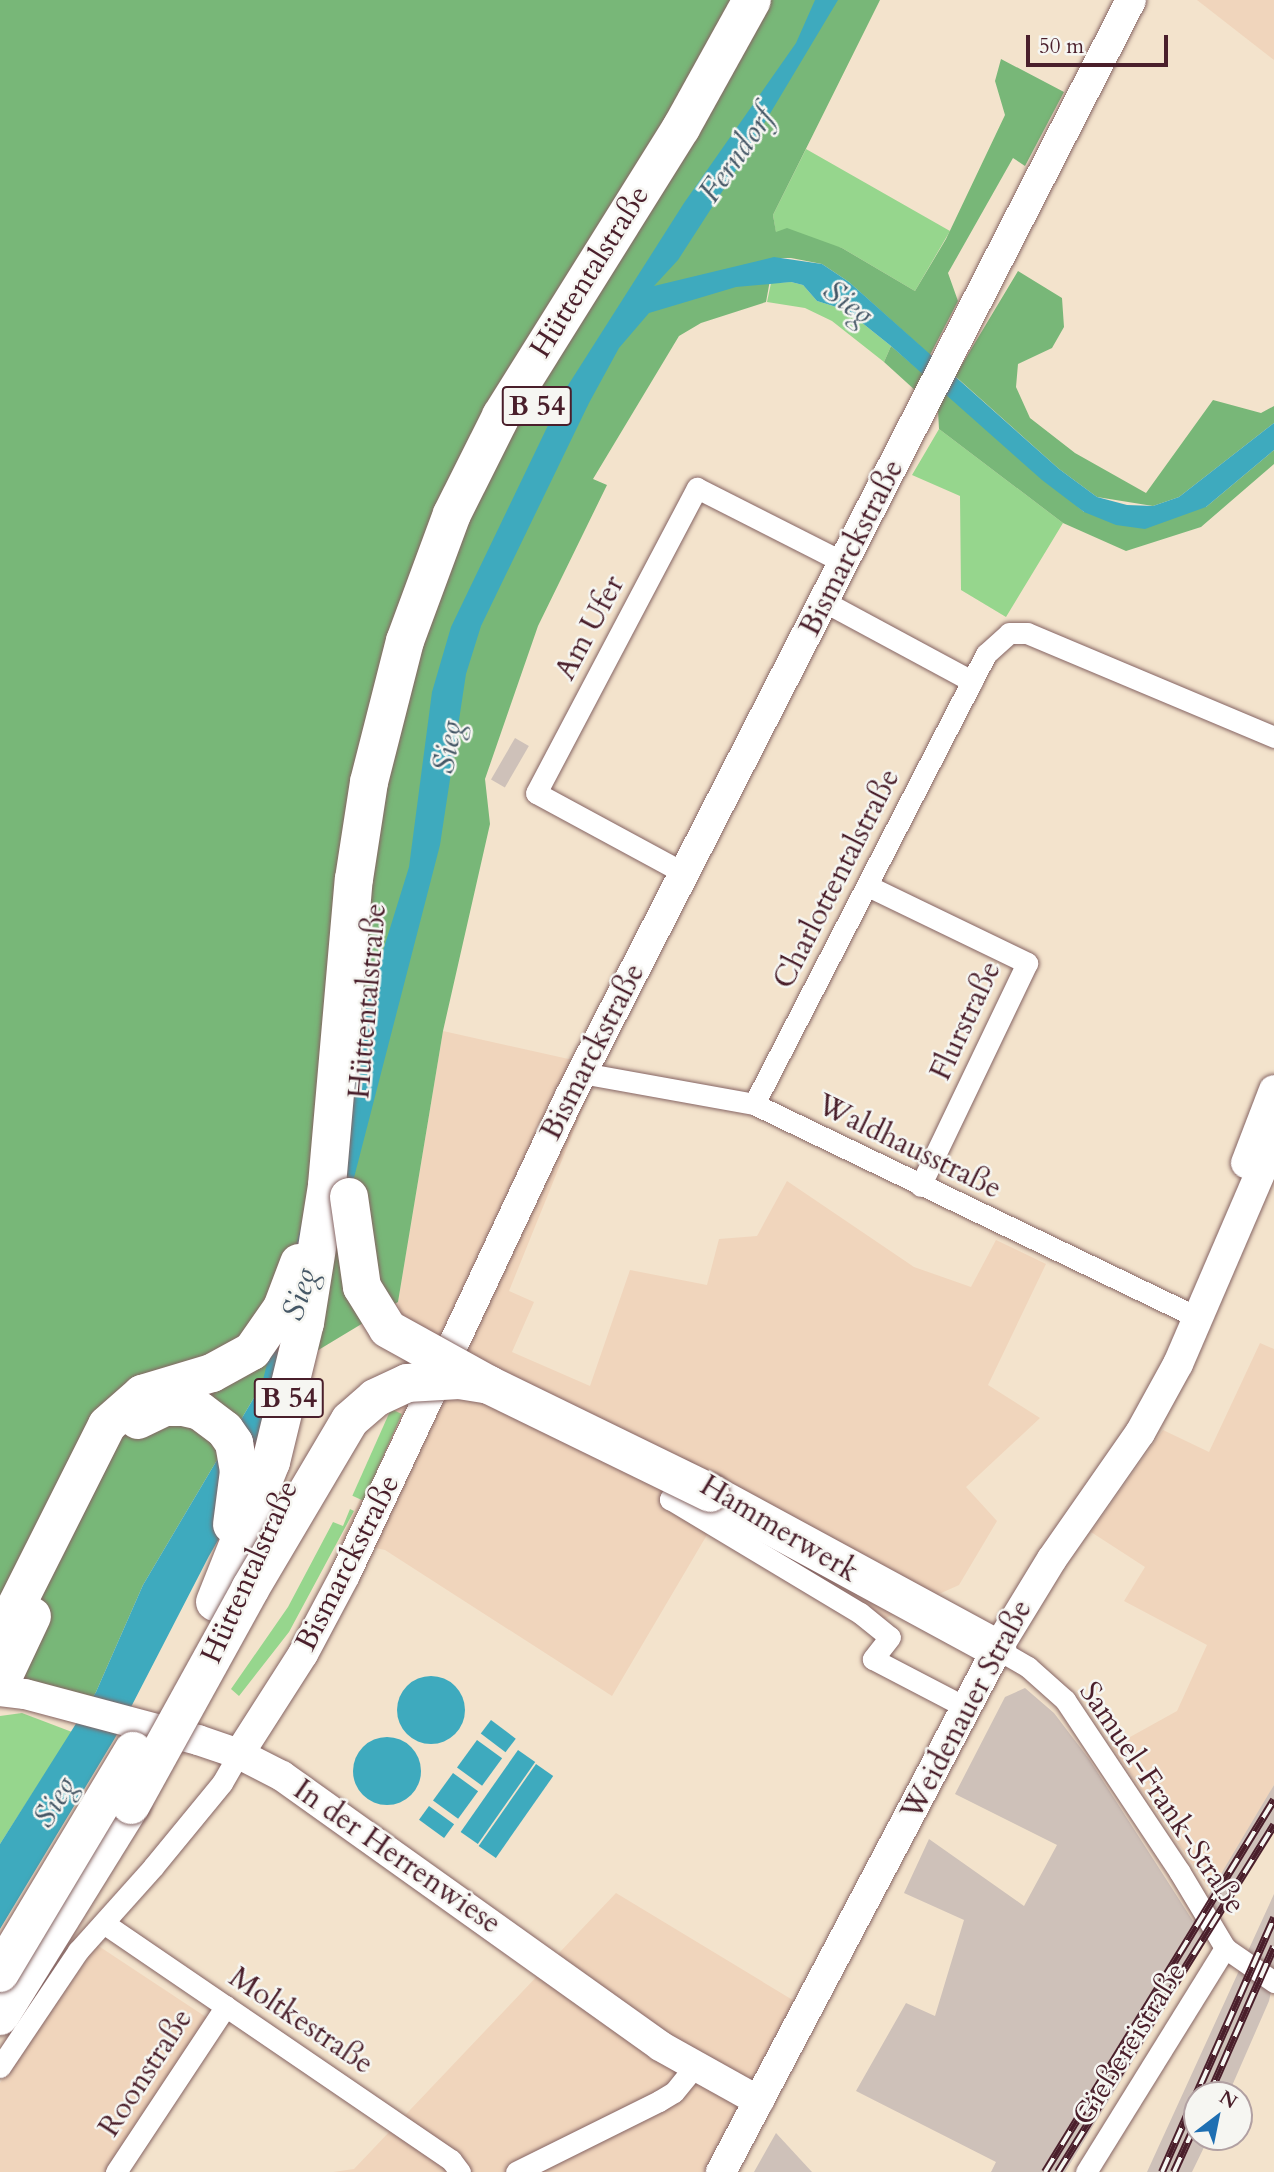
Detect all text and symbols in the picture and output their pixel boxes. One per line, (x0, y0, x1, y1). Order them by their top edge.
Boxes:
scale bar (1029, 21, 1171, 65)
text: 50 m (1039, 32, 1084, 61)
water label: Ferndorf (691, 100, 783, 210)
street label: Hüttentalstraße (523, 179, 657, 365)
water label: Sieg (815, 272, 881, 334)
road number: B 54 (500, 382, 574, 430)
street label: Bismarckstraße (792, 454, 912, 642)
street label: Am Ufer (548, 570, 632, 686)
water label: Sieg (424, 718, 472, 776)
street label: Charlottentalstraße (766, 763, 908, 995)
street label: Hüttentalstraße (342, 902, 394, 1100)
street label: Flurstraße (923, 956, 1009, 1086)
street label: Bismarckstraße (533, 958, 653, 1146)
street label: Waldhausstraße (811, 1087, 1007, 1207)
water label: Sieg (274, 1263, 326, 1325)
road number: B 54 (252, 1374, 326, 1422)
street label: Hammerwerk (693, 1468, 865, 1590)
street label: Bismarckstraße (288, 1469, 408, 1657)
street label: Hüttentalstraße (194, 1475, 306, 1669)
street label: Weidenauer Straße (894, 1594, 1040, 1826)
street label: Samuel-Frank-Straße (1071, 1675, 1253, 1921)
water label: Sieg (25, 1769, 85, 1835)
street label: In der Herrenwiese (286, 1772, 508, 1942)
street label: Gießereistraße (1066, 1956, 1194, 2132)
street label: Moltkestraße (222, 1960, 380, 2082)
street label: Roonstraße (91, 2002, 201, 2144)
north arrow (1183, 2081, 1253, 2151)
text: N (1214, 2084, 1242, 2115)

